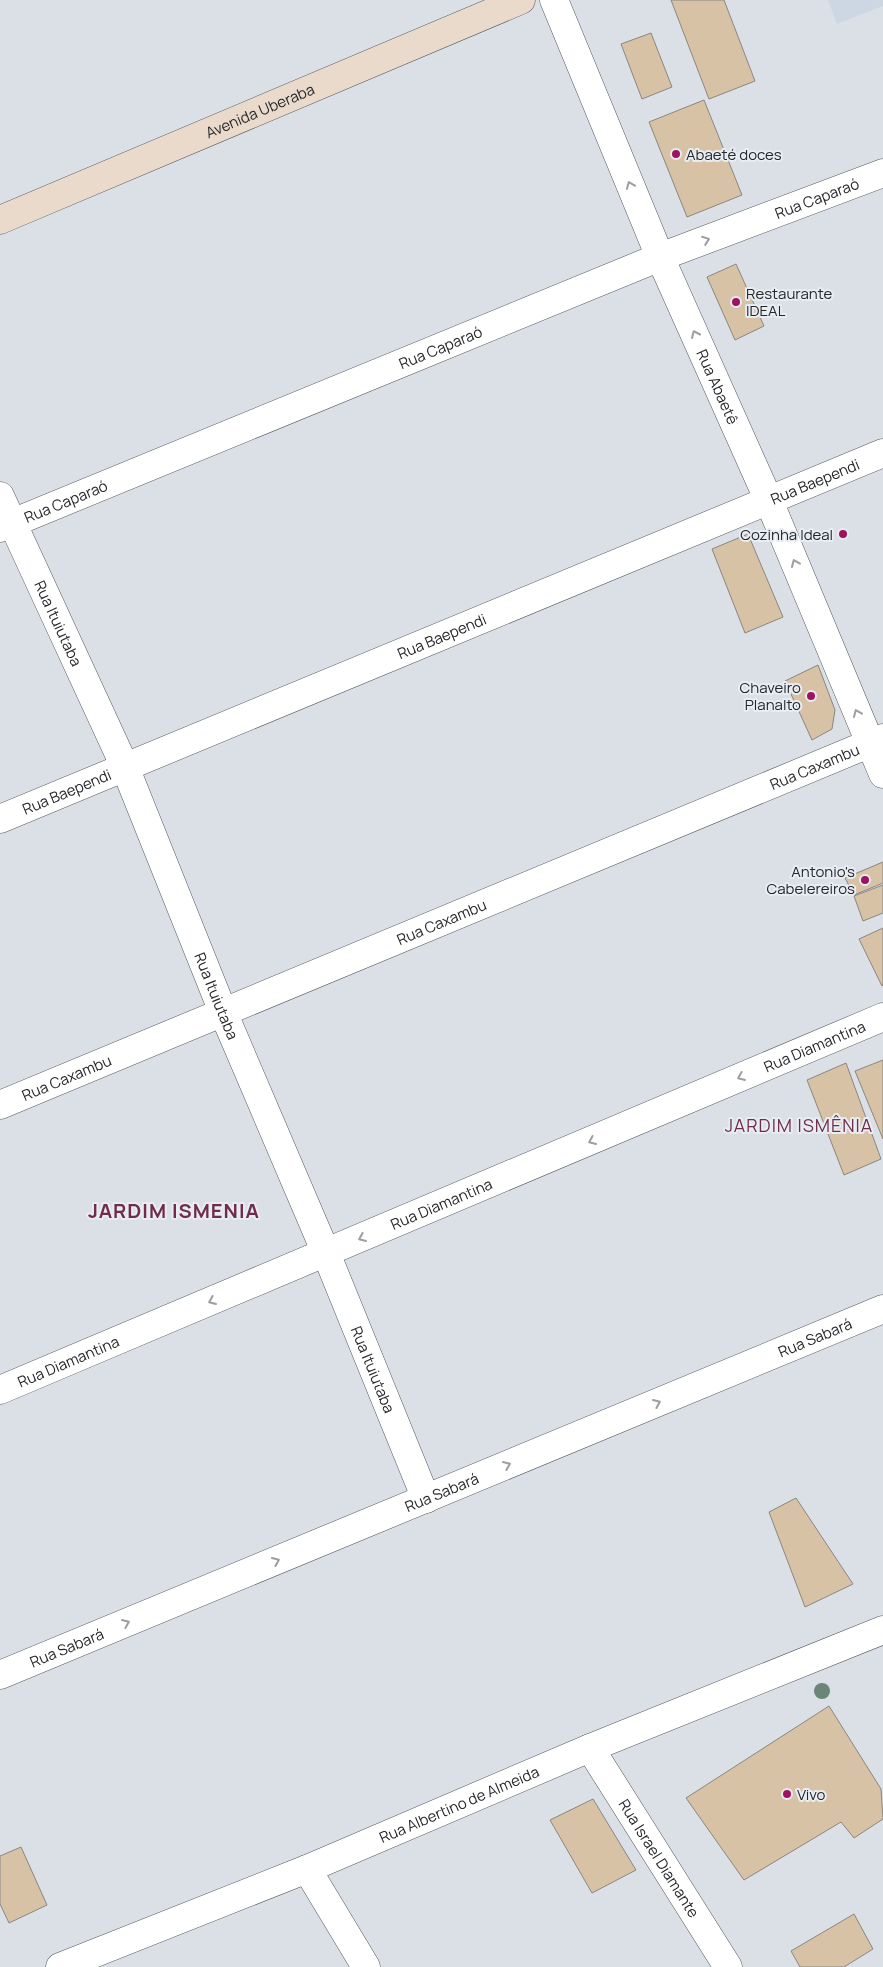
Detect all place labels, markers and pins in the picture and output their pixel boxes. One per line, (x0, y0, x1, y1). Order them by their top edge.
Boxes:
place label: Abaeté doces (686, 144, 782, 165)
marker: Abaeté doces (670, 148, 682, 160)
place label: Restaurante IDEAL (746, 283, 832, 321)
marker: Restaurante IDEAL (730, 296, 742, 308)
place label: Cozinha Ideal (740, 524, 833, 545)
marker: Cozinha Ideal (837, 528, 849, 540)
place label: Chaveiro Planalto (740, 677, 801, 715)
marker: Chaveiro Planalto (805, 690, 817, 702)
place label: Antonio's Cabelereiros (767, 861, 855, 899)
marker: Antonio's Cabelereiros (859, 874, 871, 886)
place label: Vivo (797, 1784, 826, 1805)
marker: Vivo (781, 1788, 793, 1800)

